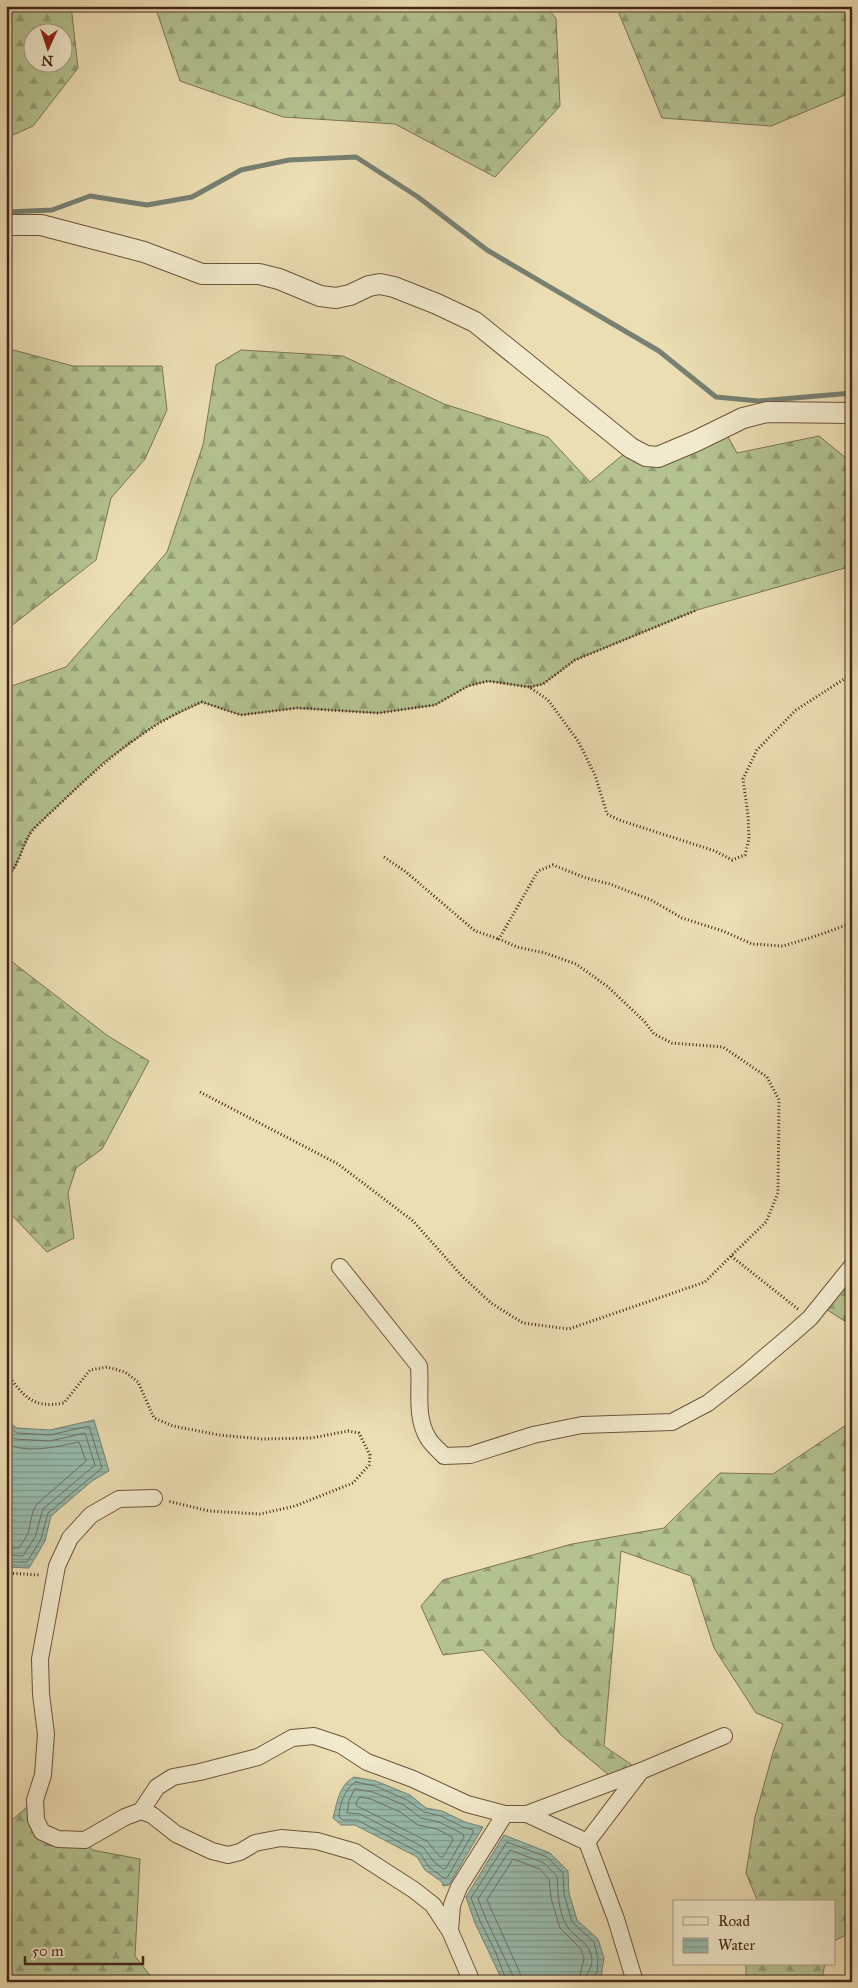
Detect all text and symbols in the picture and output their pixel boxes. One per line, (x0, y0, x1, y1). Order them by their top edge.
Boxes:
north arrow (22, 22, 72, 72)
text: N (41, 52, 54, 69)
legend (673, 1900, 836, 1966)
text: Road (718, 1912, 750, 1930)
scale bar (25, 1933, 142, 1965)
text: Water (718, 1936, 755, 1954)
text: 50 m (32, 1942, 64, 1960)

